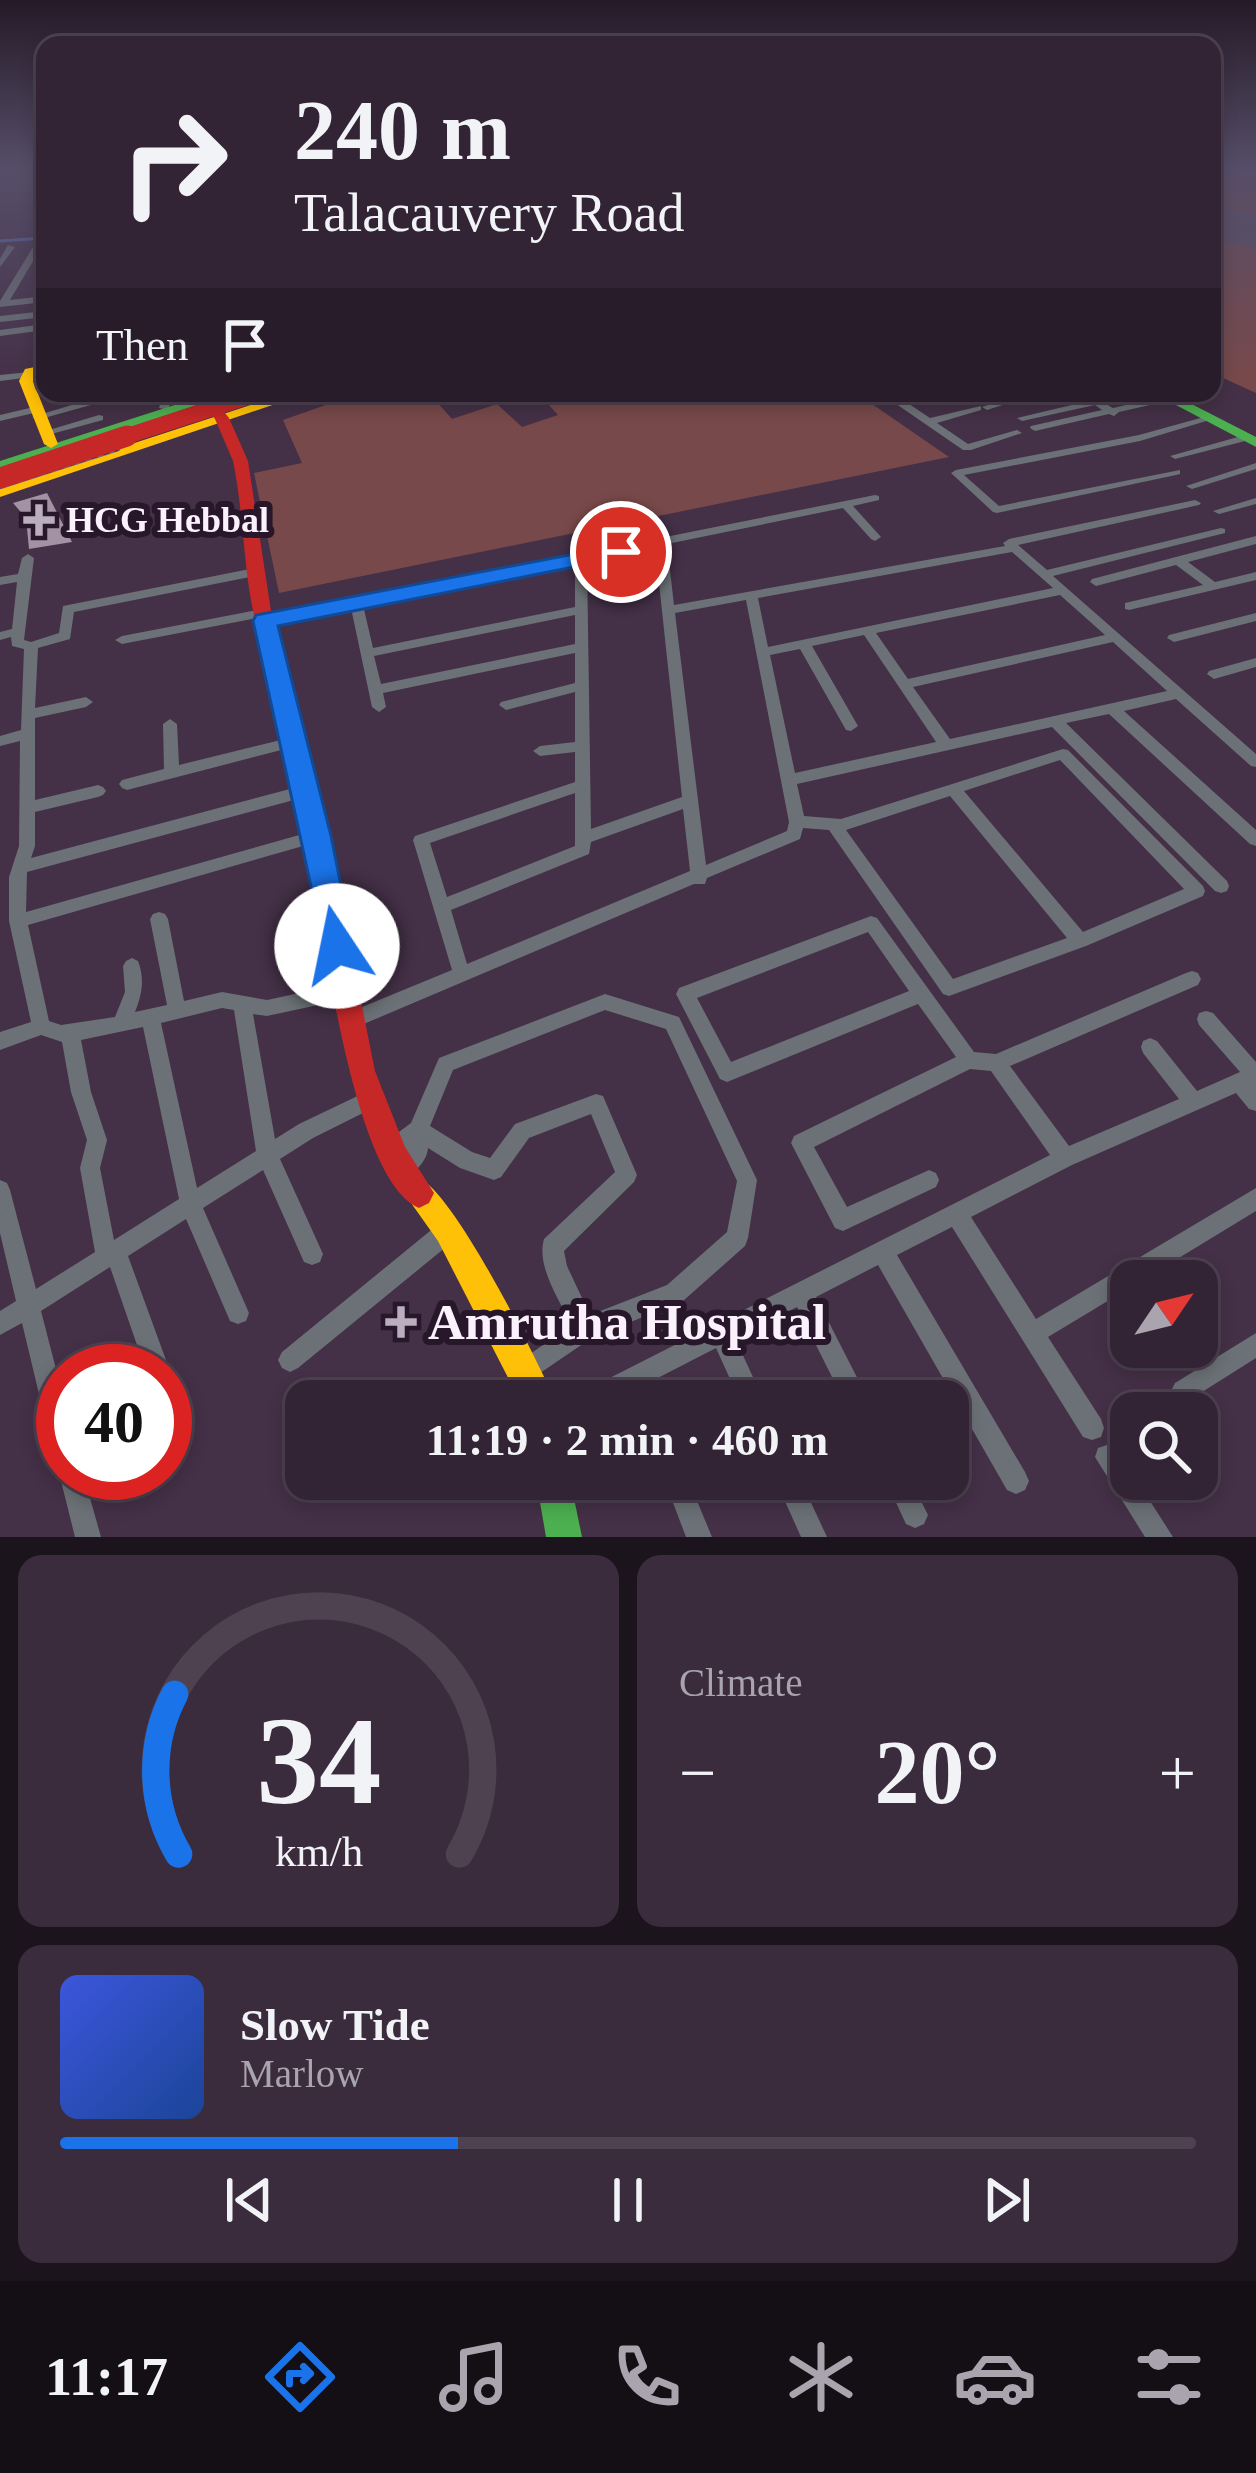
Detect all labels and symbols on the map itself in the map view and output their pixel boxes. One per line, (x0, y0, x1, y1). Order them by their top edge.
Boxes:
place label: HCG Hebbal (66, 500, 269, 540)
pin (570, 501, 672, 603)
marker: HCG Hebbal (23, 504, 55, 536)
position arrow (274, 883, 400, 1009)
north arrow (1110, 1260, 1218, 1368)
place label: Amrutha Hospital (428, 1294, 826, 1350)
marker: Amrutha Hospital (385, 1306, 417, 1338)
speed limit sign: 40 (36, 1344, 192, 1500)

